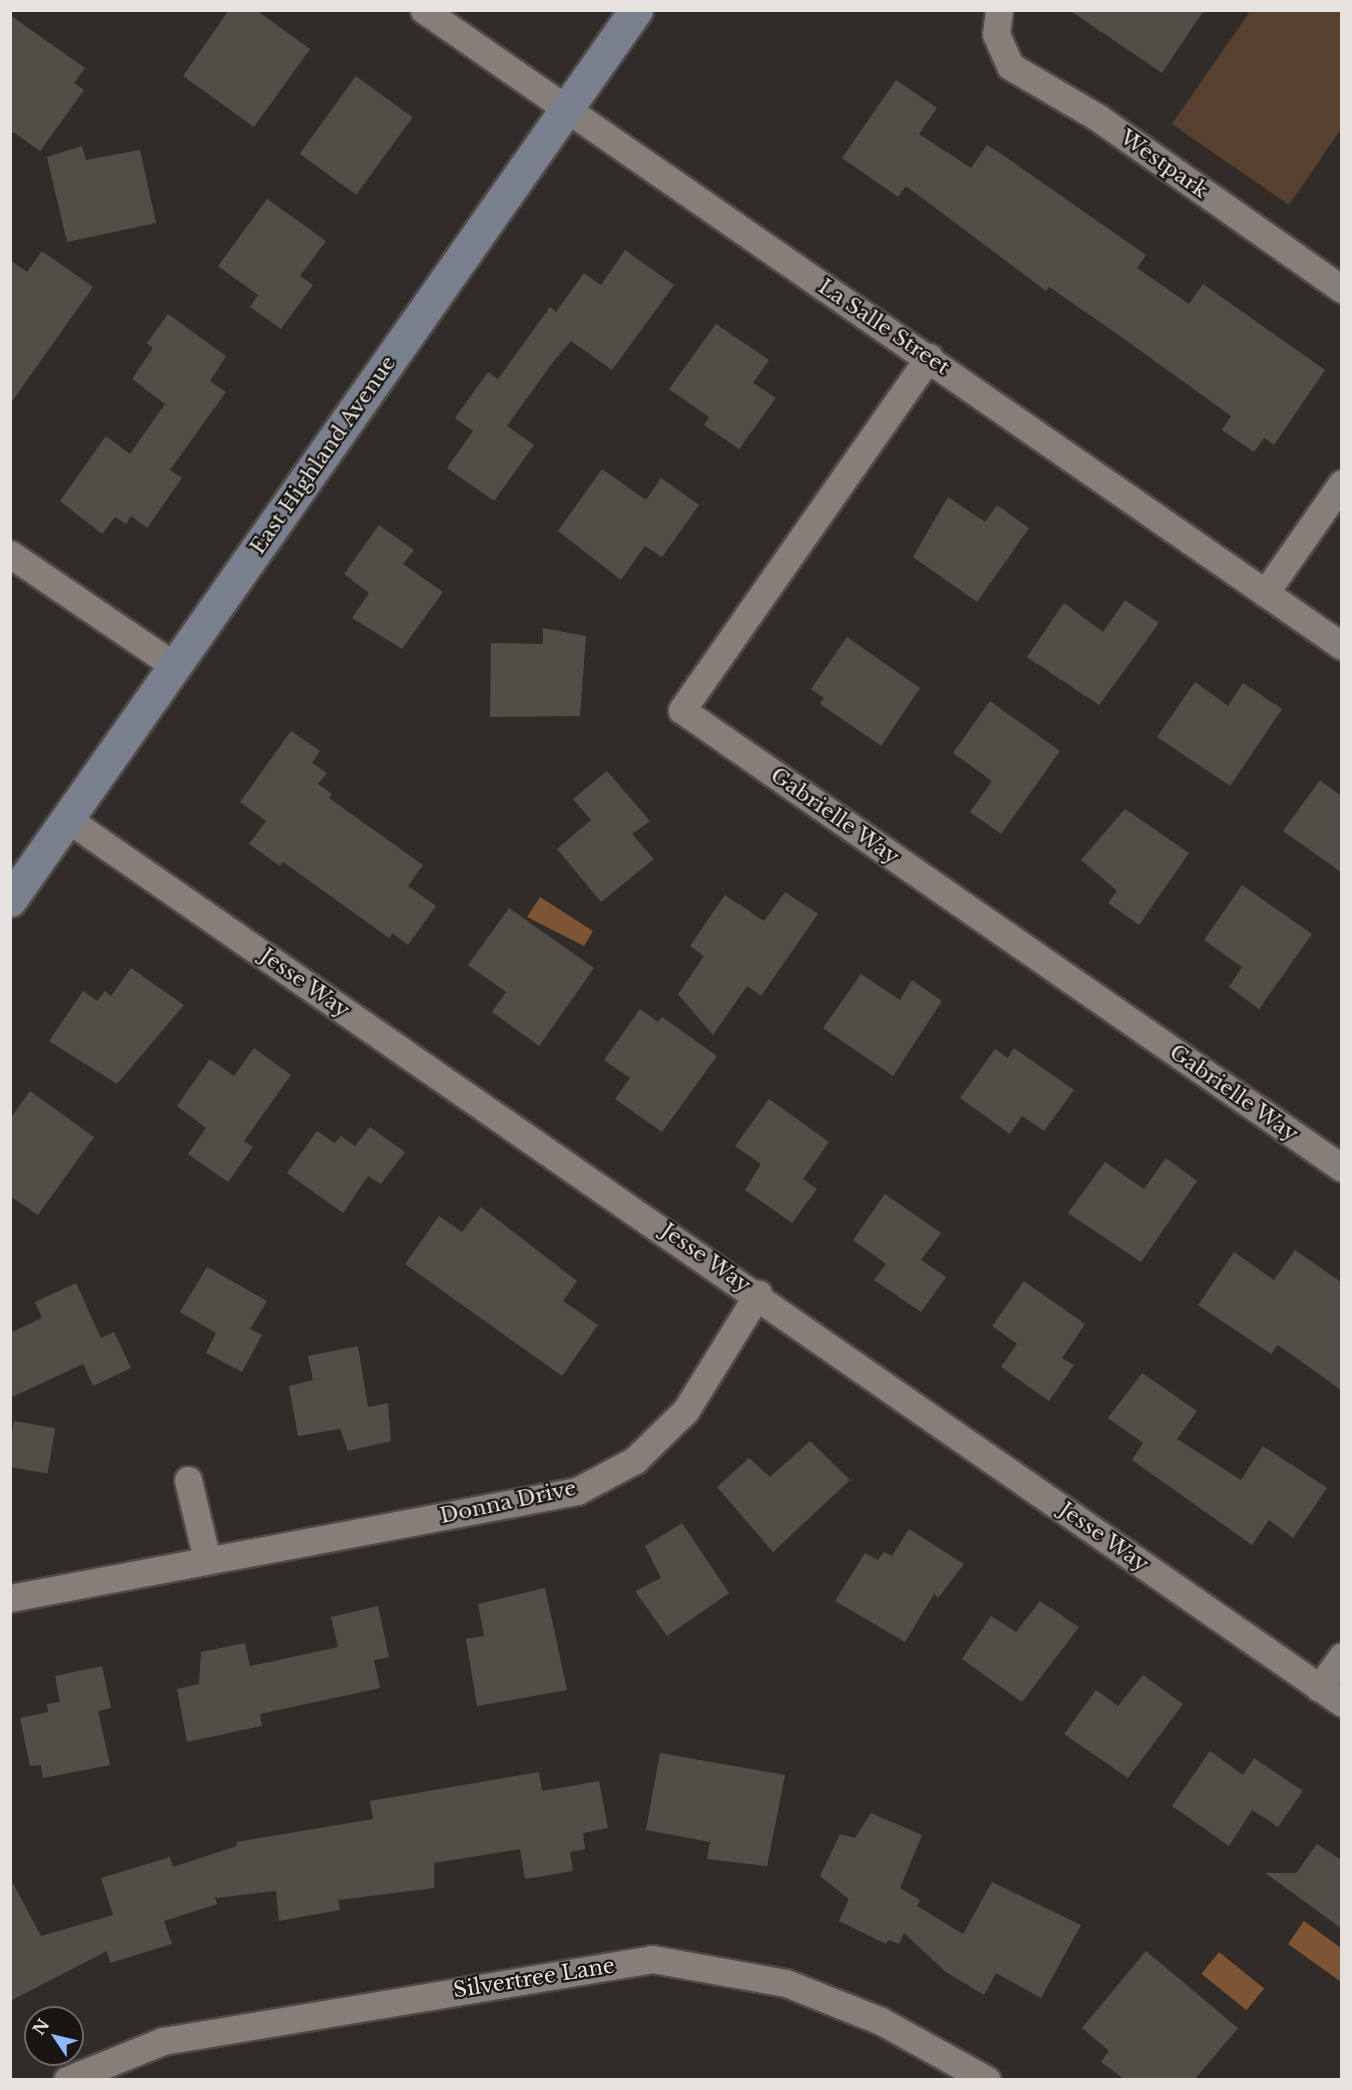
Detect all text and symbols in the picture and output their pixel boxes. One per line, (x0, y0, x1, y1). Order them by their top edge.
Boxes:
street label: Westpark (1115, 125, 1213, 203)
street label: La Salle Street (814, 274, 954, 380)
street label: East Highland Avenue (245, 351, 401, 559)
street label: Gabrielle Way (766, 762, 904, 870)
street label: Jesse Way (255, 943, 355, 1023)
street label: Gabrielle Way (1165, 1039, 1303, 1147)
street label: Jesse Way (656, 1218, 756, 1298)
street label: Donna Drive (437, 1475, 579, 1529)
street label: Jesse Way (1054, 1497, 1154, 1577)
street label: Silvertree Lane (452, 1953, 616, 2003)
north arrow (24, 2006, 84, 2066)
text: N (28, 2015, 53, 2039)

